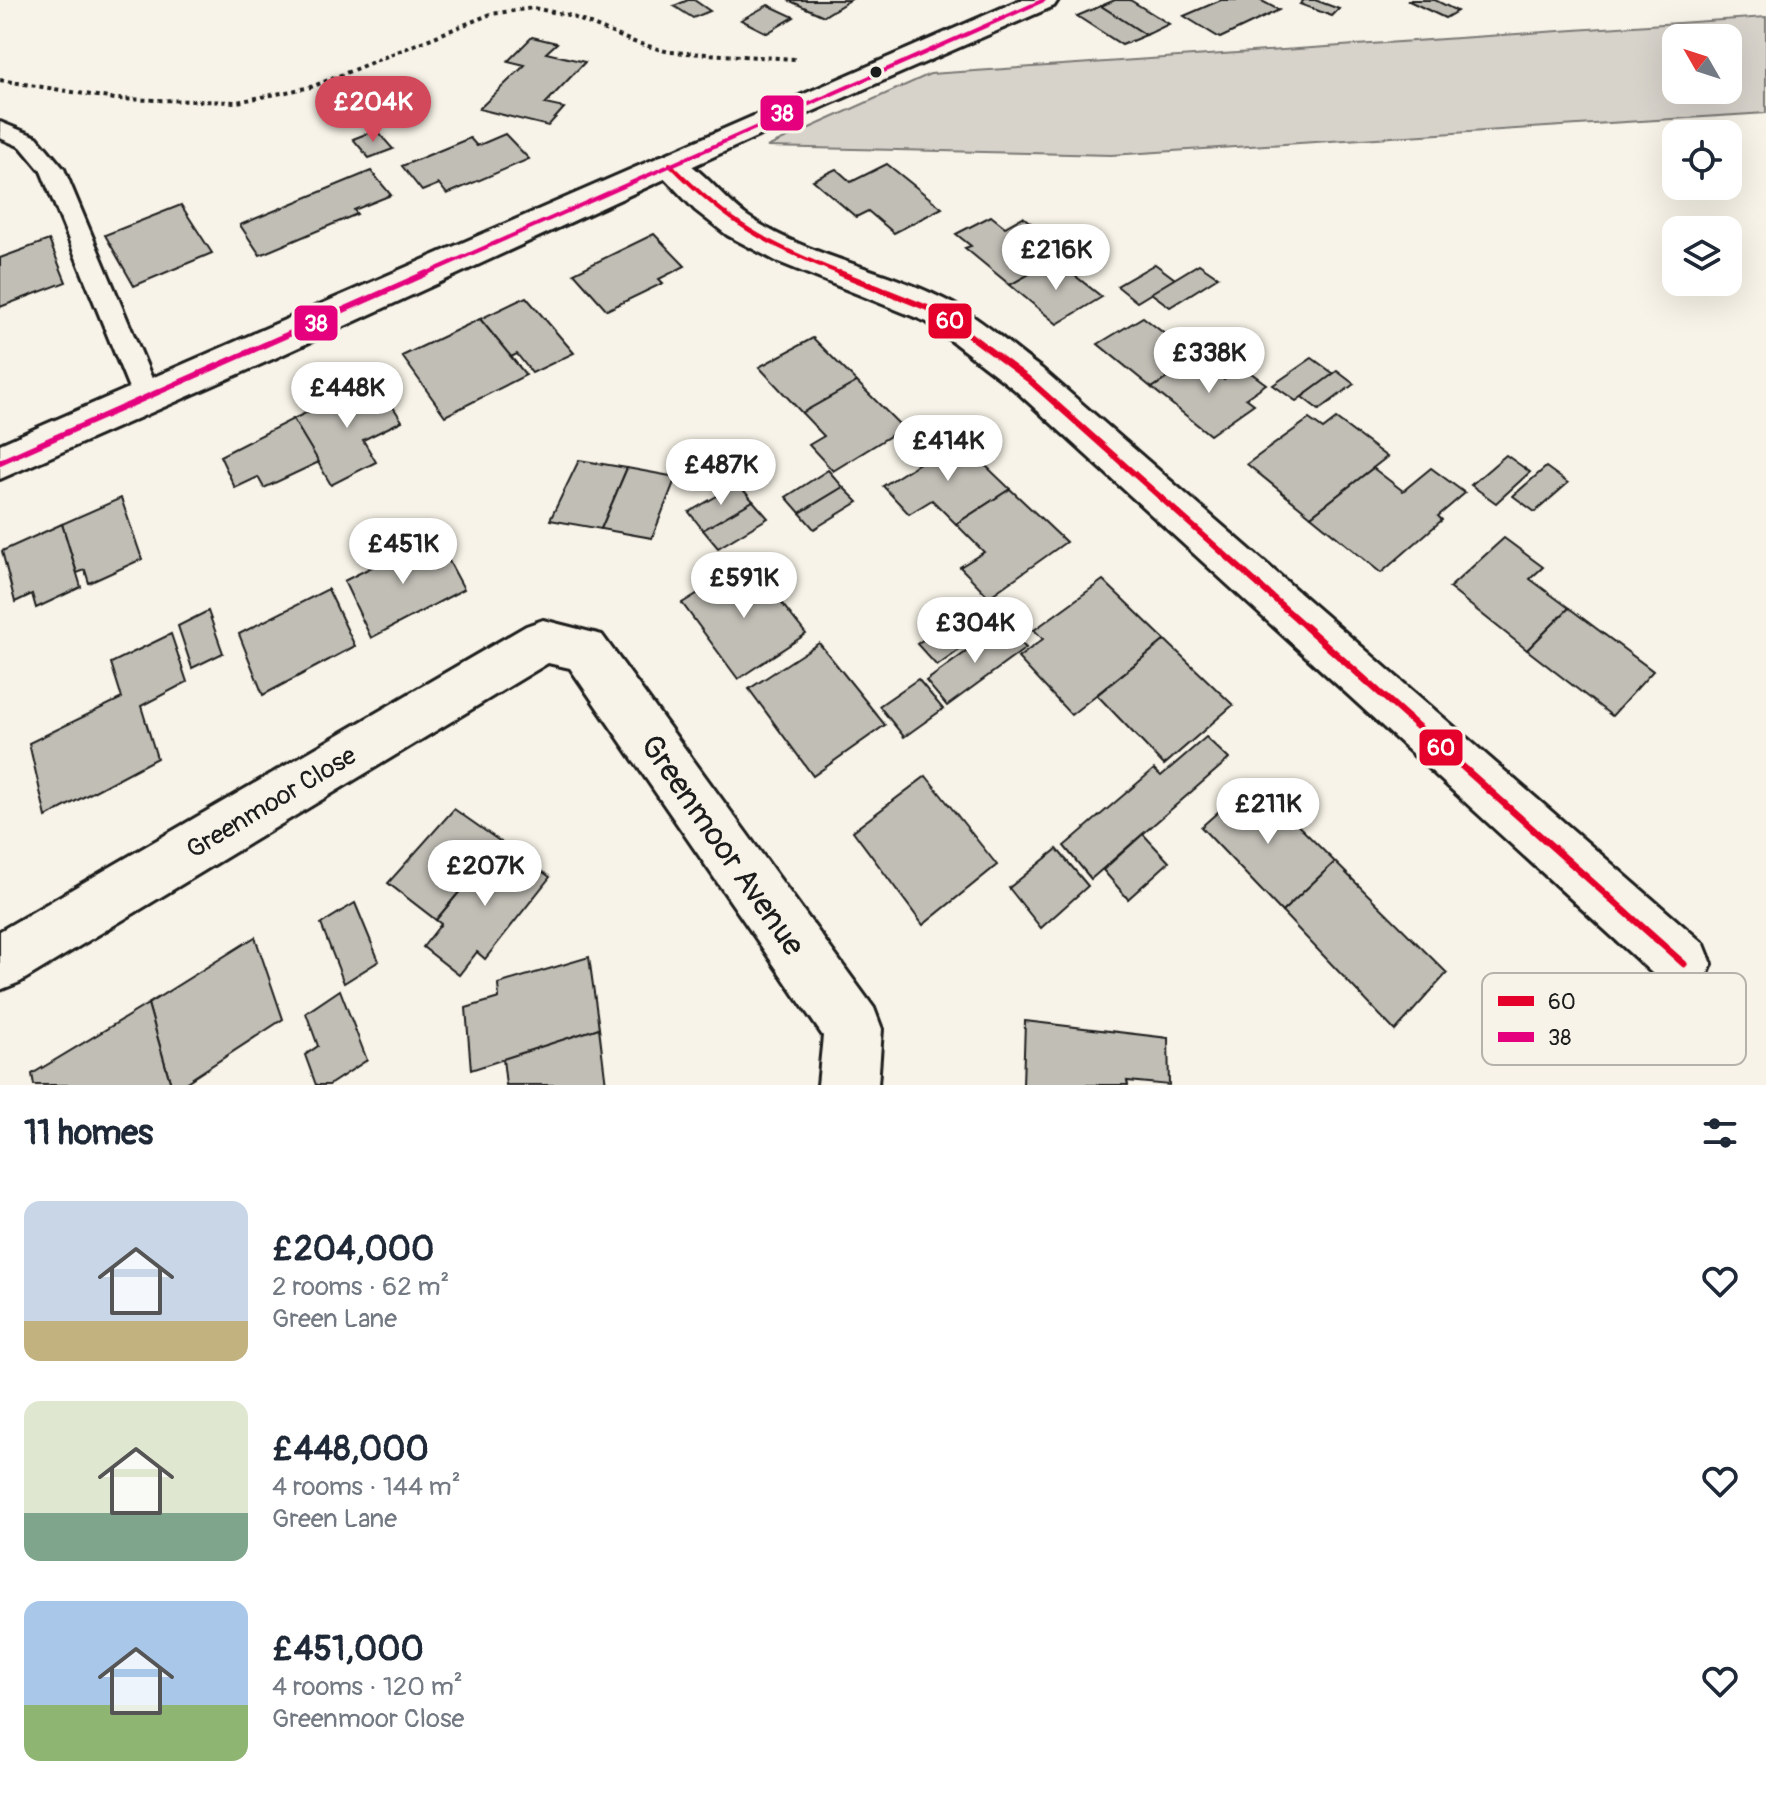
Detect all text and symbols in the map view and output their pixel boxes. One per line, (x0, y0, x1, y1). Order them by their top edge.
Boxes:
north arrow (1662, 24, 1742, 104)
map controls (1662, 24, 1742, 296)
unlabelled marker (868, 64, 884, 80)
pin: £204K (317, 76, 429, 144)
text: £204K (333, 86, 413, 118)
line badge: 38 (759, 94, 805, 132)
text: 38 (770, 100, 794, 128)
button: locate (1662, 120, 1742, 200)
button: layers (1662, 216, 1742, 296)
pin: £216K (1000, 224, 1112, 292)
text: £216K (1020, 234, 1092, 266)
line badge: 60 (927, 302, 973, 340)
line badge: 38 (293, 304, 339, 342)
text: 60 (936, 307, 964, 335)
text: 38 (304, 310, 328, 338)
pin: £338K (1153, 327, 1265, 395)
text: £338K (1172, 337, 1246, 369)
pin: £448K (291, 362, 403, 430)
text: £448K (309, 372, 385, 404)
pin: £414K (892, 415, 1004, 483)
text: £414K (912, 425, 984, 457)
pin: £487K (665, 439, 777, 507)
text: £487K (684, 449, 758, 481)
pin: £451K (347, 518, 459, 586)
text: £451K (367, 528, 439, 560)
pin: £591K (688, 552, 800, 620)
text: £591K (709, 562, 779, 594)
pin: £304K (919, 597, 1031, 665)
text: £304K (935, 607, 1015, 639)
street label: Greenmoor Avenue (631, 727, 813, 964)
line badge: 60 (1418, 728, 1464, 767)
text: 60 (1427, 734, 1455, 762)
street label: Greenmoor Close (181, 740, 362, 866)
pin: £211K (1212, 778, 1324, 846)
text: £211K (1234, 788, 1302, 820)
pin: £207K (429, 840, 541, 908)
text: £207K (446, 850, 524, 882)
legend (1482, 973, 1746, 1065)
text: 60 (1548, 988, 1576, 1016)
text: 38 (1548, 1024, 1571, 1052)
icon: filters (1698, 1111, 1742, 1155)
text: 11 homes (24, 1112, 153, 1155)
text: £204,000 (272, 1228, 434, 1271)
icon: home (88, 1233, 184, 1329)
icon: heart (1698, 1259, 1742, 1303)
text: 2 rooms · 62 m² (272, 1271, 449, 1303)
text: Green Lane (272, 1303, 397, 1335)
text: £448,000 (272, 1428, 429, 1471)
icon: home (88, 1433, 184, 1529)
icon: heart (1698, 1459, 1742, 1503)
text: 4 rooms · 144 m² (272, 1471, 461, 1503)
text: Green Lane (272, 1503, 397, 1535)
text: £451,000 (272, 1628, 424, 1671)
icon: home (88, 1633, 184, 1729)
icon: heart (1698, 1659, 1742, 1703)
text: 4 rooms · 120 m² (272, 1671, 463, 1703)
text: Greenmoor Close (272, 1703, 464, 1735)

